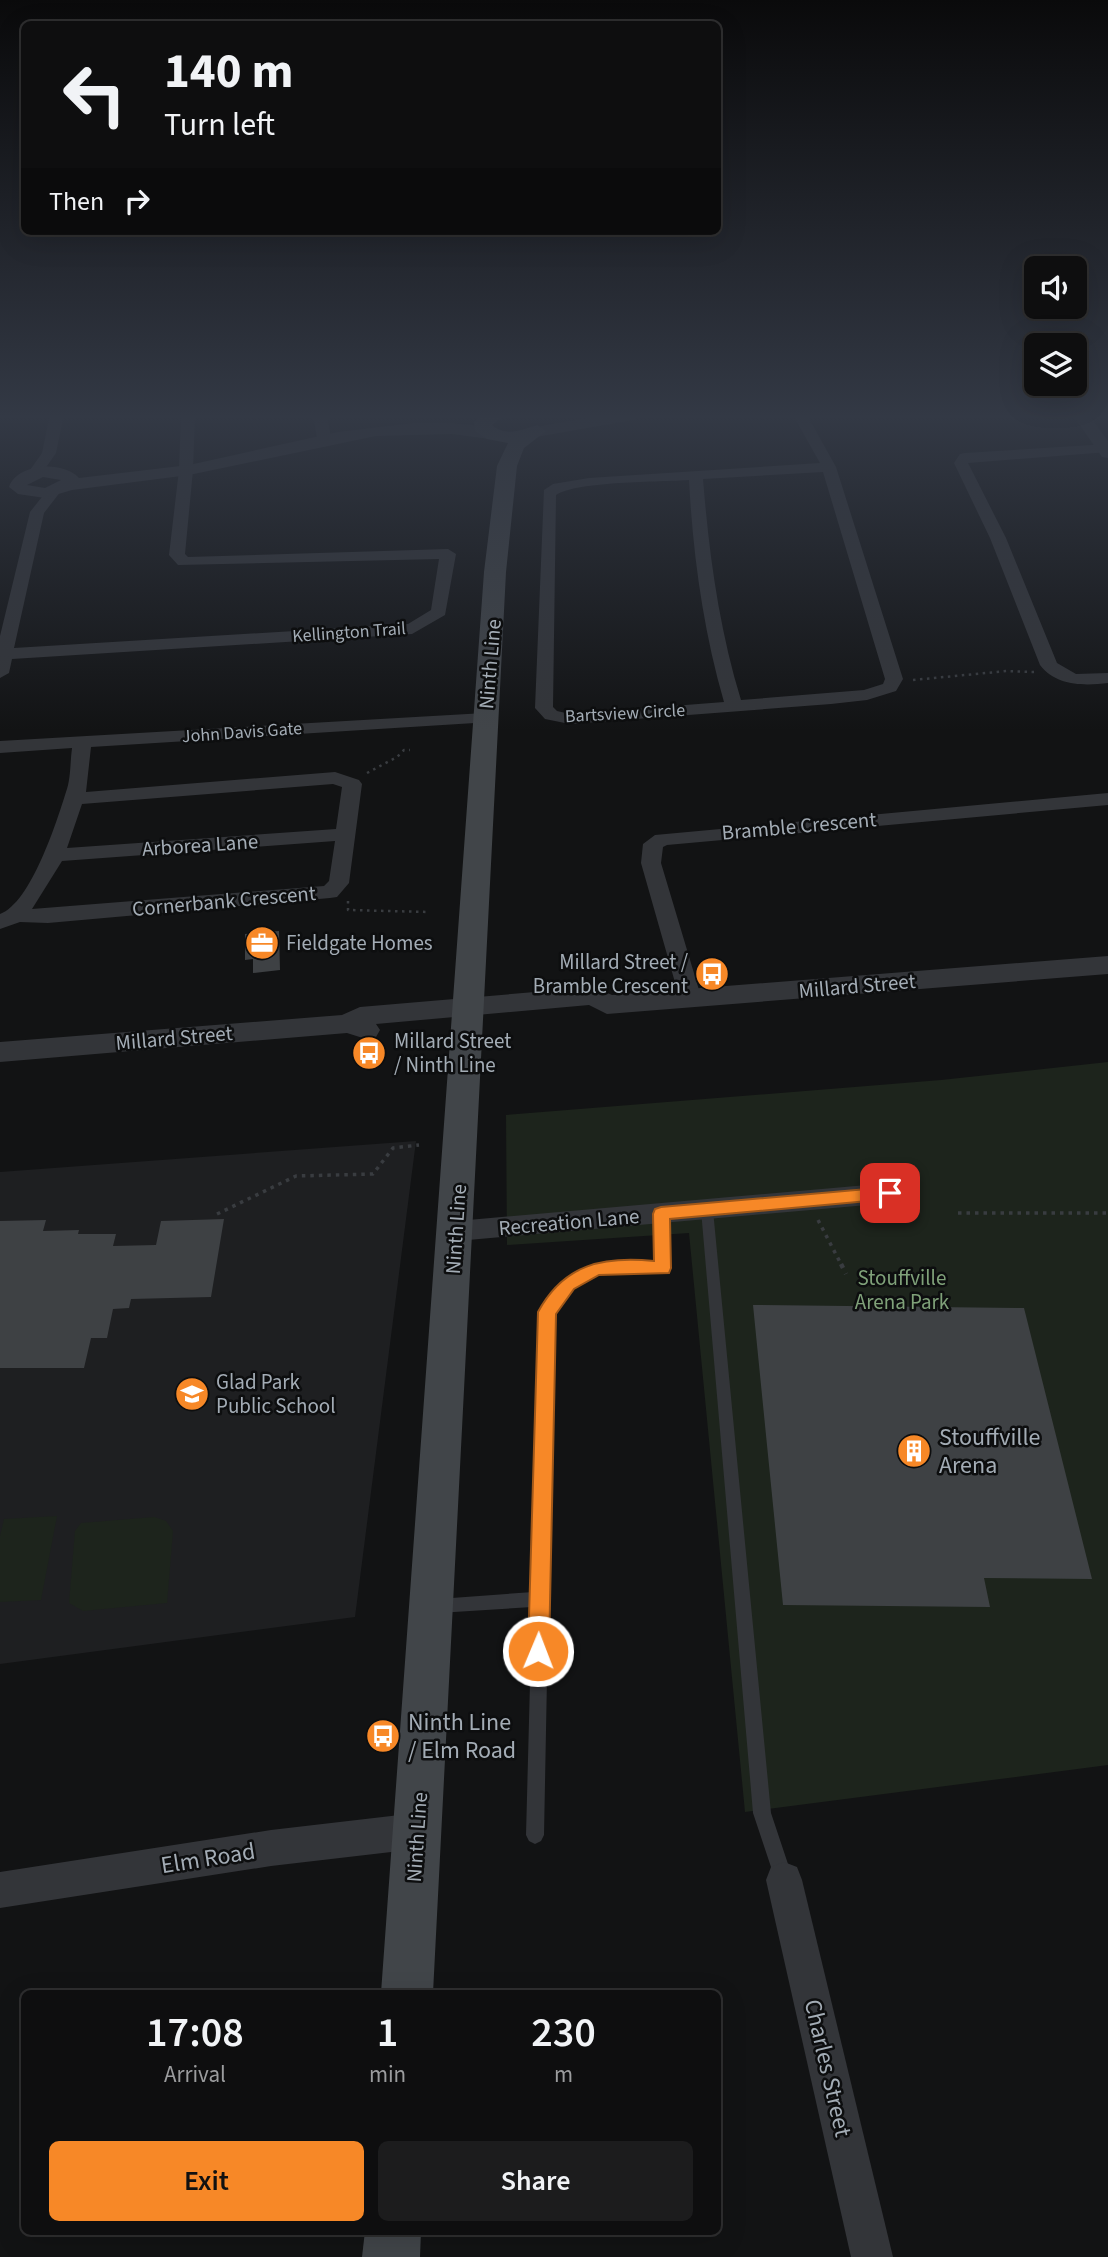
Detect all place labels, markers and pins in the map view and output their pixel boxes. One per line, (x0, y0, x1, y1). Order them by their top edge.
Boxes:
office icon: Fieldgate Homes (243, 924, 281, 962)
place label: Fieldgate Homes (286, 928, 433, 958)
place label: Millard Street / Bramble Crescent (533, 947, 689, 1001)
bus stop icon: Millard Street / Bramble Crescent (693, 955, 731, 993)
place label: Millard Street / Ninth Line (394, 1026, 511, 1080)
bus stop icon: Millard Street / Ninth Line (350, 1034, 388, 1072)
pin (860, 1163, 920, 1223)
place label: Glad Park Public School (216, 1367, 336, 1421)
school or university icon: Glad Park Public School (173, 1375, 211, 1413)
place label: Stouffville Arena (939, 1420, 1041, 1483)
building icon: Stouffville Arena (895, 1432, 933, 1470)
place label: Ninth Line / Elm Road (408, 1705, 516, 1768)
bus stop icon: Ninth Line / Elm Road (364, 1717, 402, 1755)

